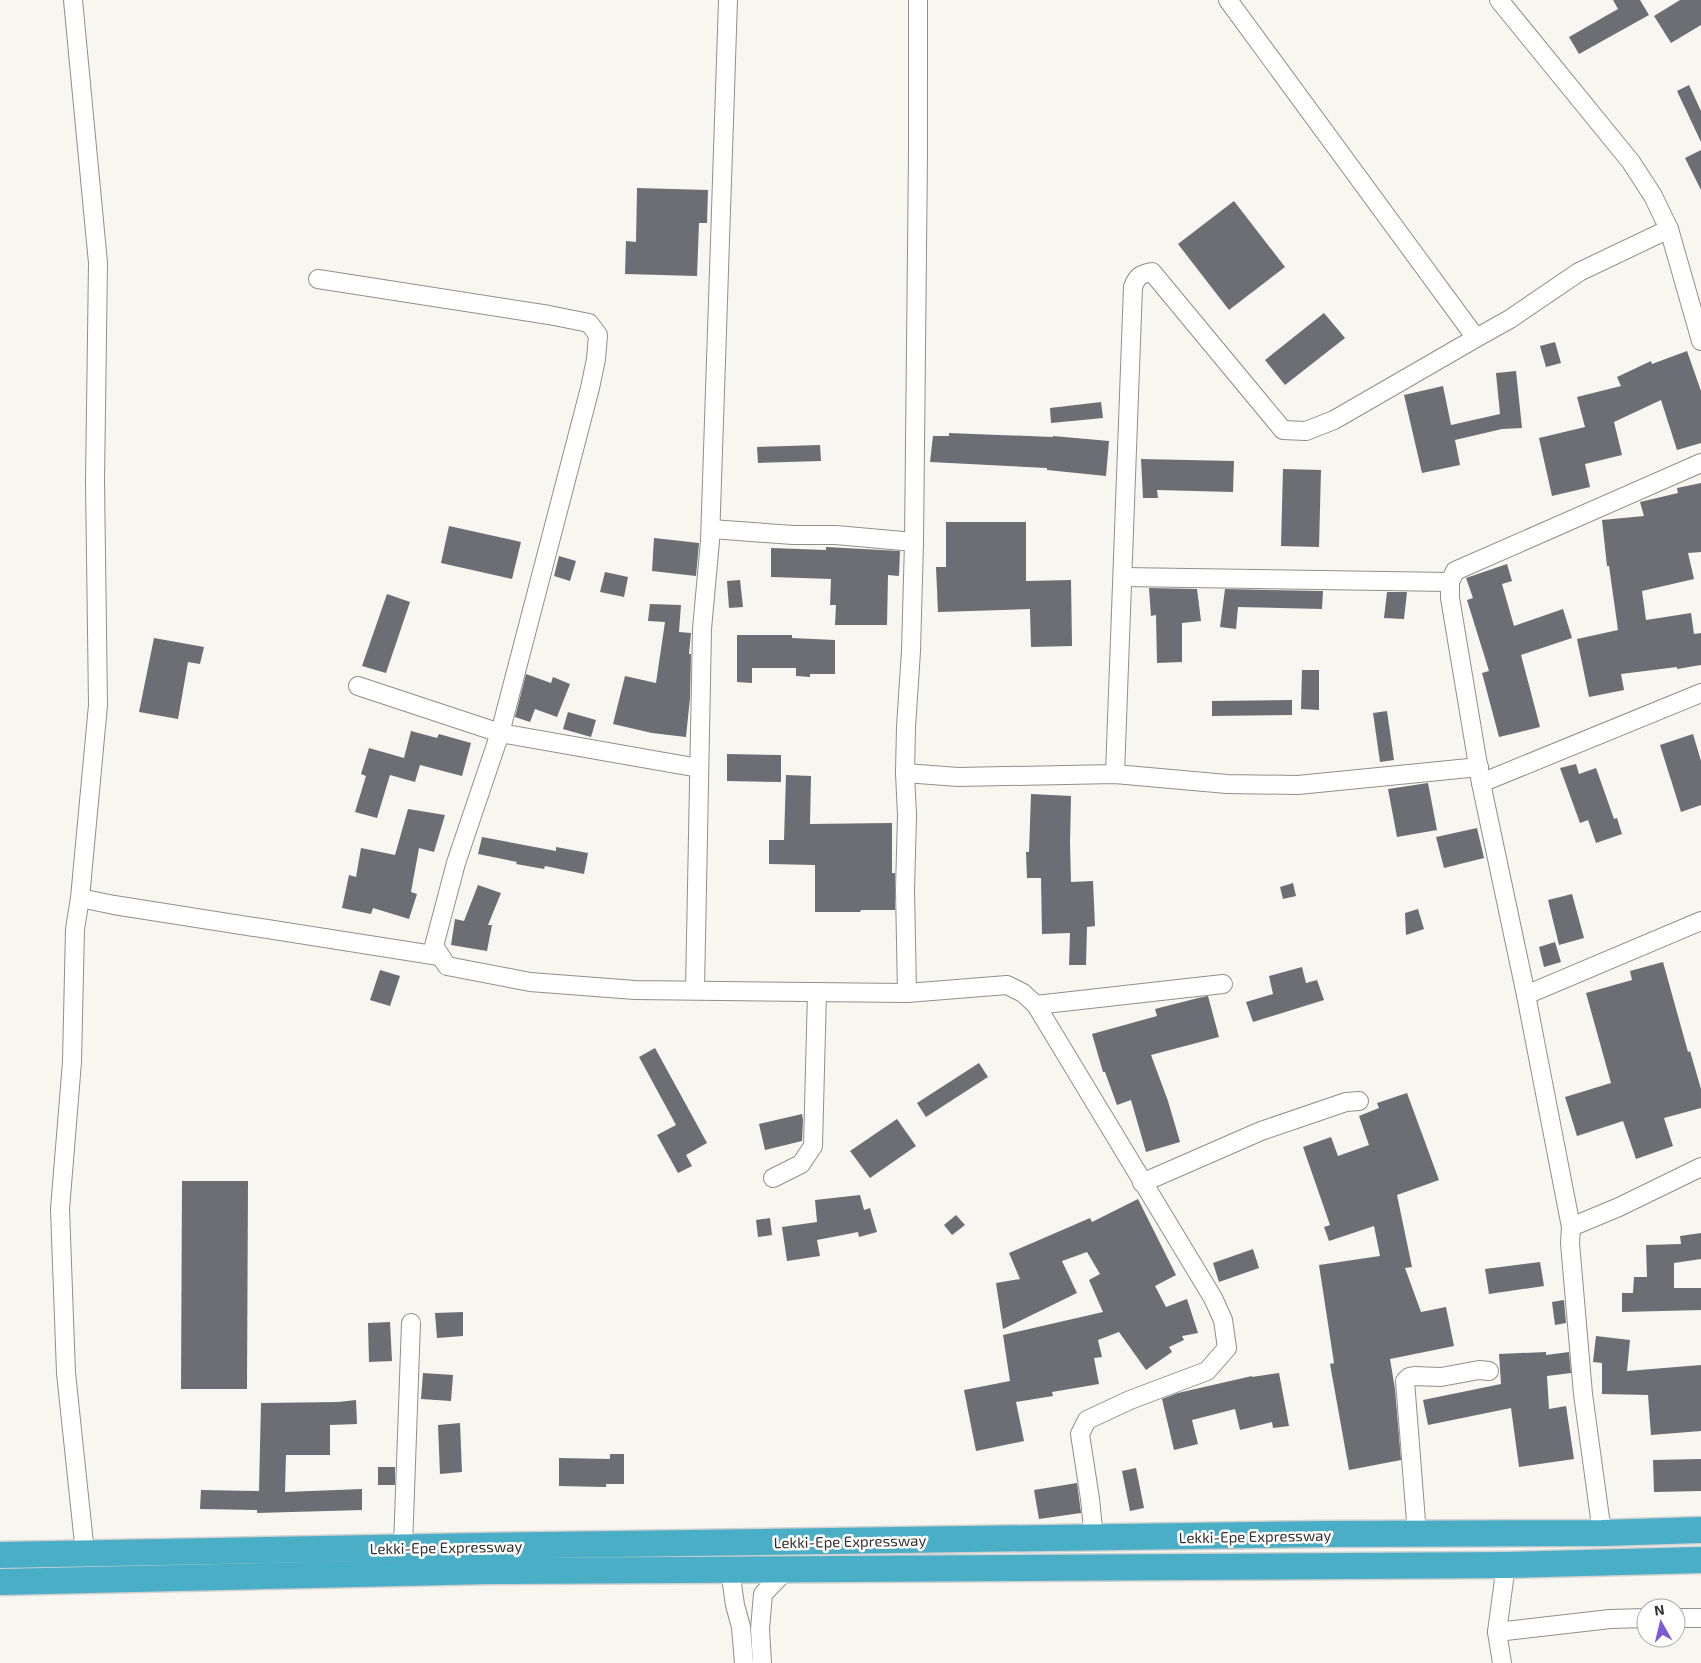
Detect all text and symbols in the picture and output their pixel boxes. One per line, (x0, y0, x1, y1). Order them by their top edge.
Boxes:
street label: Lekki-Epe Expressway (1179, 1526, 1331, 1546)
street label: Lekki-Epe Expressway (774, 1531, 926, 1551)
street label: Lekki-Epe Expressway (370, 1537, 522, 1557)
north arrow (1636, 1598, 1686, 1648)
text: N (1653, 1601, 1665, 1619)

